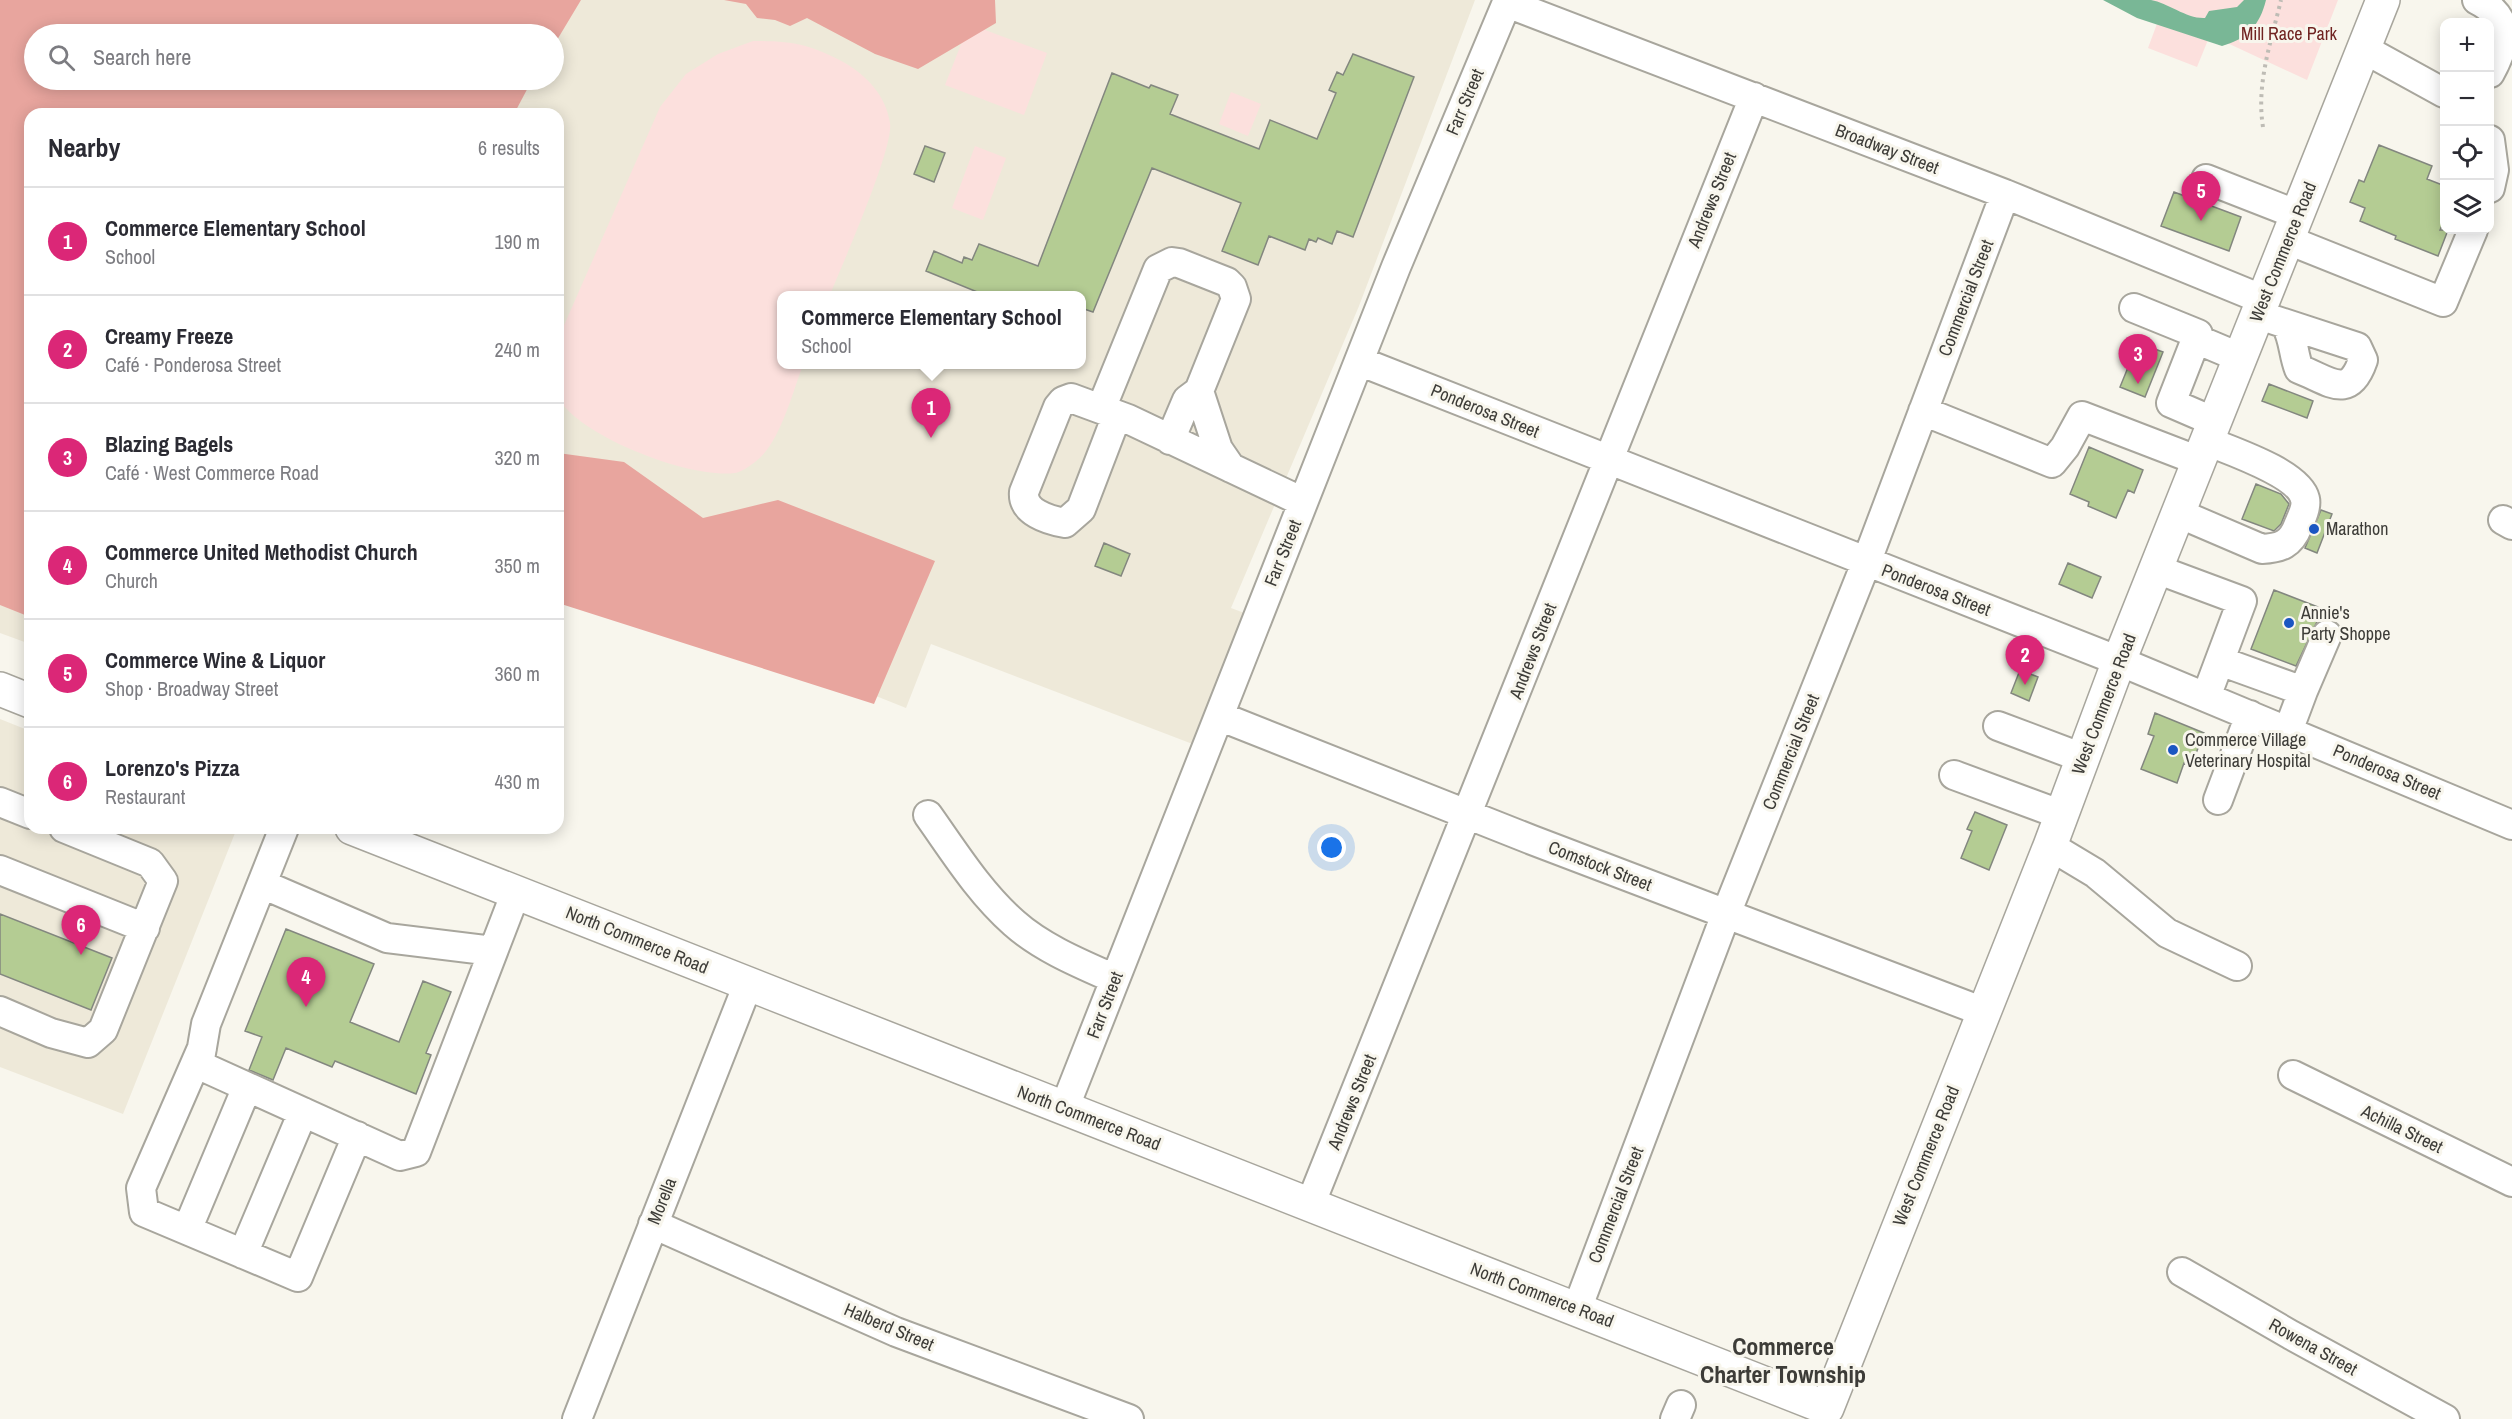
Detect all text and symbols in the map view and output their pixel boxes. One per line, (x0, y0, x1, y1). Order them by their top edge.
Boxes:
map controls (2440, 18, 2494, 234)
button: + (2440, 18, 2494, 72)
park label: Mill Race Park (2241, 21, 2338, 46)
search box (24, 24, 564, 90)
icon: search (45, 41, 78, 74)
text: Search here (93, 42, 191, 72)
street label: Farr Street (1439, 65, 1490, 139)
button: − (2440, 72, 2494, 126)
street label: Broadway Street (1832, 117, 1943, 180)
button: locate (2440, 126, 2494, 180)
text: Nearby (48, 130, 120, 165)
text: 6 results (478, 134, 540, 161)
street label: Andrews Street (1681, 148, 1742, 252)
pin: 5 (2182, 172, 2220, 221)
street label: West Commerce Road (2243, 178, 2322, 326)
button: layers (2440, 180, 2494, 234)
text: Commerce Elementary School (105, 213, 366, 243)
text: 1 (63, 228, 72, 255)
text: 190 m (494, 228, 540, 255)
street label: Commercial Street (1932, 236, 1999, 360)
text: School (105, 243, 155, 270)
popup (777, 291, 1086, 369)
text: Commerce Elementary School (801, 302, 1062, 332)
text: Creamy Freeze (105, 321, 233, 351)
text: School (801, 332, 851, 359)
pin: 3 (2118, 334, 2158, 384)
text: 2 (63, 336, 72, 363)
text: 240 m (494, 336, 540, 363)
text: Café · Ponderosa Street (105, 351, 281, 378)
street label: Ponderosa Street (1427, 377, 1543, 444)
pin: 1 (912, 388, 950, 438)
text: Blazing Bagels (105, 429, 233, 459)
text: 3 (63, 444, 72, 471)
text: 320 m (494, 444, 540, 471)
text: Café · West Commerce Road (105, 459, 319, 486)
street label: Farr Street (1258, 516, 1307, 590)
place label: Marathon (2326, 516, 2388, 541)
marker: Marathon (2307, 522, 2321, 536)
text: Commerce United Methodist Church (105, 537, 418, 567)
text: 4 (63, 552, 72, 579)
text: 350 m (494, 552, 540, 579)
street label: Ponderosa Street (1878, 557, 1994, 622)
text: Church (105, 567, 158, 594)
street label: Andrews Street (1502, 599, 1562, 703)
place label: Annie's Party Shoppe (2300, 600, 2390, 646)
marker: Annie's Party Shoppe (2282, 616, 2296, 630)
street label: West Commerce Road (2065, 630, 2142, 778)
pin: 2 (2006, 636, 2044, 685)
text: Commerce Wine & Liquor (105, 645, 325, 675)
text: 5 (63, 660, 72, 687)
text: 360 m (494, 660, 540, 687)
text: Shop · Broadway Street (105, 675, 278, 702)
street label: Commercial Street (1756, 690, 1825, 814)
place label: Commerce Village Veterinary Hospital (2185, 727, 2311, 773)
street label: Ponderosa Street (2329, 738, 2445, 805)
marker: Commerce Village Veterinary Hospital (2166, 743, 2180, 757)
text: Lorenzo's Pizza (105, 753, 240, 783)
text: 6 (63, 768, 72, 795)
text: 430 m (494, 768, 540, 795)
text: Restaurant (105, 783, 185, 810)
your location (1317, 833, 1346, 862)
street label: Comstock Street (1545, 834, 1656, 897)
street label: North Commerce Road (562, 900, 712, 980)
pin: 6 (62, 906, 100, 955)
pin: 4 (286, 958, 326, 1007)
street label: Farr Street (1080, 968, 1129, 1042)
street label: Andrews Street (1321, 1050, 1382, 1154)
street label: North Commerce Road (1014, 1079, 1164, 1156)
street label: West Commerce Road (1886, 1082, 1965, 1230)
street label: Achilla Street (2356, 1098, 2447, 1159)
street label: Commercial Street (1582, 1143, 1649, 1267)
street label: Morella (641, 1174, 682, 1228)
street label: North Commerce Road (1467, 1256, 1617, 1333)
street label: Halberd Street (841, 1296, 938, 1357)
street label: Rowena Street (2264, 1312, 2362, 1381)
district label: Commerce Charter Township (1700, 1330, 1866, 1390)

